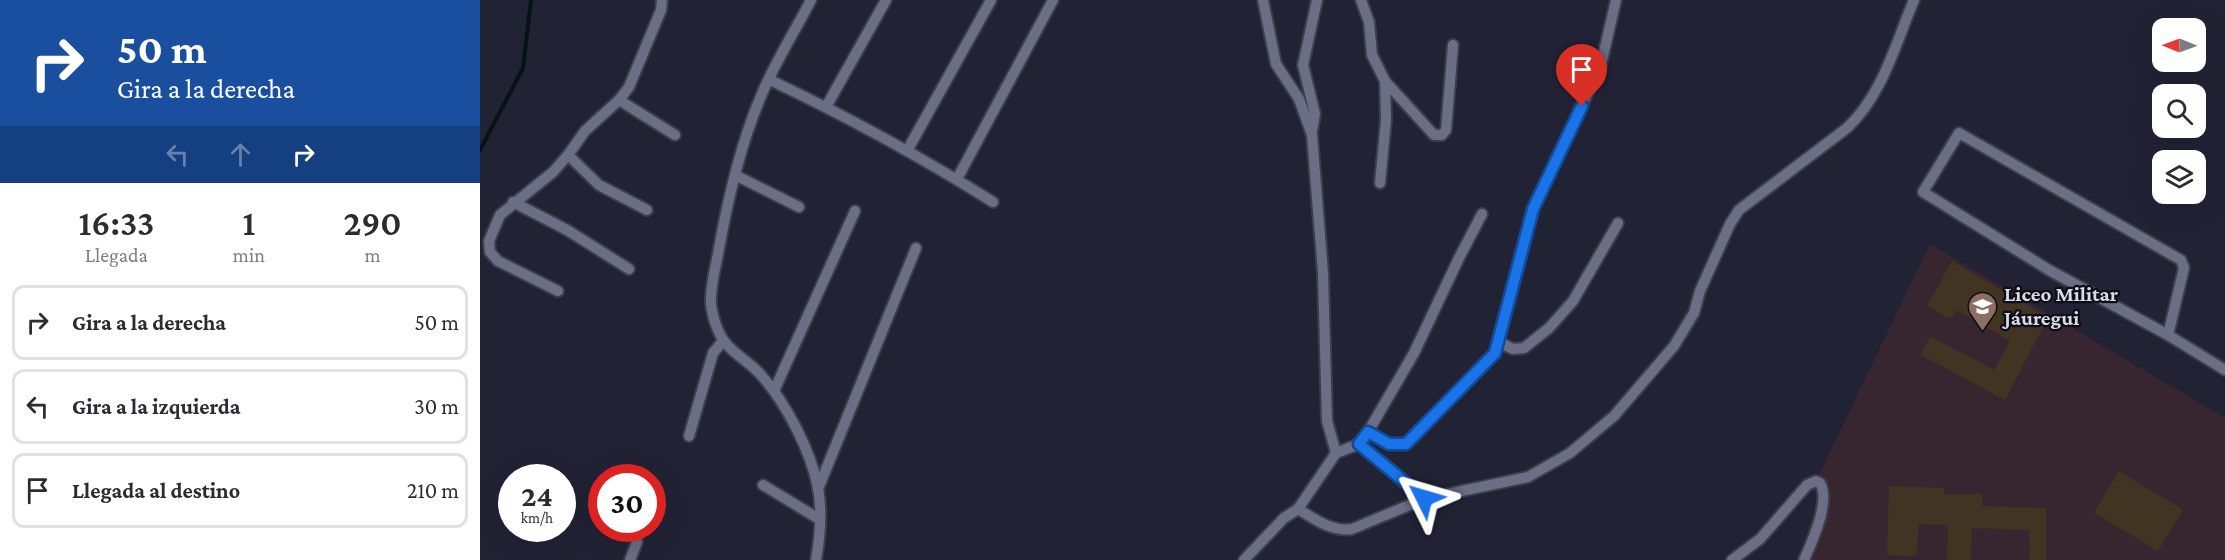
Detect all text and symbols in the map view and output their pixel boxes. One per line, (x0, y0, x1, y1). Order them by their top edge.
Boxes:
north arrow (2152, 18, 2206, 72)
map controls (2152, 18, 2206, 204)
icon: right (18, 24, 96, 102)
text: 50 m (117, 25, 207, 72)
pin (1556, 44, 1607, 106)
icon: arrive (1565, 53, 1598, 86)
text: Gira a la derecha (117, 74, 295, 104)
button: search (2152, 84, 2206, 138)
icon: left (161, 138, 194, 171)
icon: ahead (224, 138, 257, 171)
icon: right (287, 138, 320, 171)
button: layers (2152, 150, 2206, 204)
text: 16:33 (78, 203, 154, 243)
text: 1 (242, 203, 255, 243)
text: 290 (343, 203, 402, 243)
text: Llegada (85, 244, 148, 266)
text: min (233, 244, 265, 266)
text: m (364, 244, 380, 266)
place label: Liceo Militar Jáuregui (2002, 282, 2119, 330)
school or university icon: Liceo Militar Jáuregui (1967, 290, 1999, 332)
icon: right (21, 306, 54, 339)
text: Gira a la derecha (72, 310, 226, 335)
text: 50 m (414, 310, 459, 335)
icon: left (21, 390, 54, 423)
text: Gira a la izquierda (72, 394, 241, 419)
text: 30 m (414, 394, 459, 419)
speed limit sign: 30 (588, 464, 666, 542)
position arrow (1392, 466, 1456, 530)
icon: arrive (21, 474, 54, 507)
text: Llegada al destino (72, 478, 240, 503)
text: 210 m (407, 478, 459, 503)
text: 24 (521, 479, 553, 512)
text: km/h (521, 510, 553, 526)

